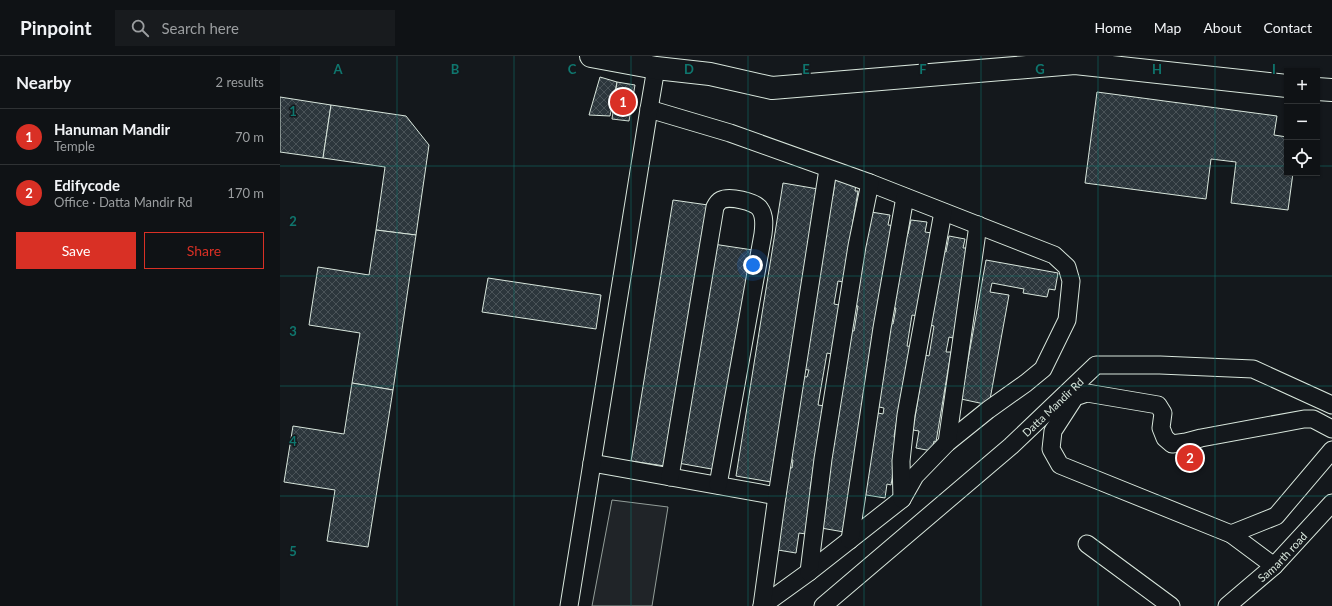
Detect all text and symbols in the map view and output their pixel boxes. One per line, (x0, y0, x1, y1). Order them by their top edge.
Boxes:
search box (115, 10, 395, 46)
text: Pinpoint (20, 16, 91, 39)
icon: search (129, 17, 151, 39)
text: Search here (161, 19, 239, 37)
text: Home (1094, 19, 1132, 36)
text: Map (1154, 19, 1181, 36)
text: About (1203, 19, 1241, 36)
text: Contact (1263, 19, 1312, 36)
text: A (332, 61, 343, 77)
text: B (451, 61, 460, 77)
text: C (568, 61, 577, 77)
text: D (684, 61, 694, 77)
text: E (802, 61, 810, 77)
text: F (919, 61, 927, 77)
text: G (1035, 61, 1045, 77)
text: H (1152, 61, 1162, 77)
text: I (1272, 61, 1276, 77)
map controls (1284, 68, 1320, 176)
button: + (1284, 68, 1320, 104)
text: Nearby (16, 72, 71, 93)
text: 2 results (216, 74, 264, 90)
pin: 1 (610, 87, 636, 117)
text: 1 (289, 103, 297, 119)
button: − (1284, 104, 1320, 140)
text: Hanuman Mandir (54, 120, 170, 138)
text: 1 (25, 129, 33, 145)
text: 70 m (235, 129, 264, 145)
text: Temple (54, 138, 95, 154)
button: locate (1284, 140, 1320, 176)
text: Edifycode (54, 176, 120, 194)
text: 2 (25, 185, 33, 201)
text: 170 m (227, 185, 264, 201)
text: Office · Datta Mandir Rd (54, 194, 193, 210)
text: 2 (289, 213, 297, 229)
button: Save (16, 232, 136, 269)
button: Share (144, 232, 264, 269)
your location (743, 255, 763, 275)
text: 3 (289, 323, 297, 339)
street label: Datta Mandir Rd (1019, 375, 1086, 439)
text: 4 (289, 433, 297, 449)
pin: 2 (1177, 443, 1203, 473)
street label: Samarth road (1255, 529, 1309, 584)
text: 5 (289, 543, 297, 559)

